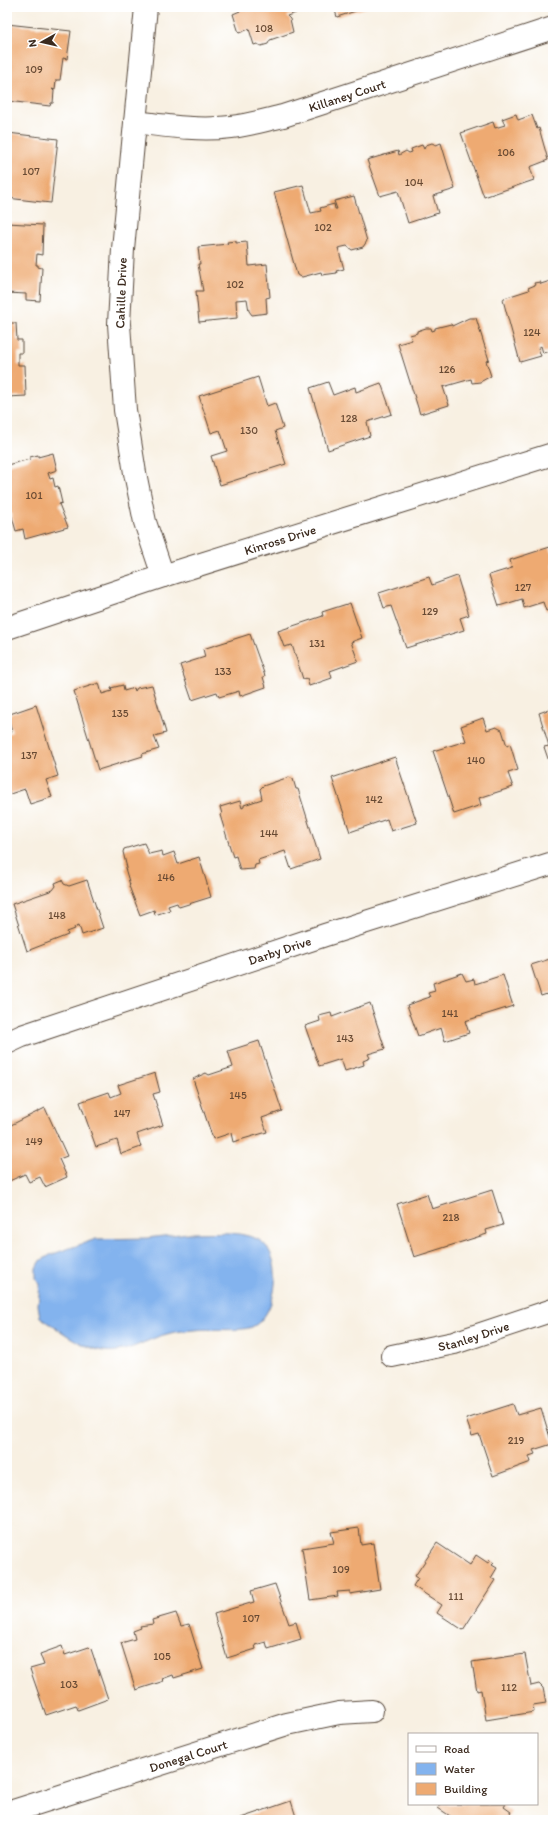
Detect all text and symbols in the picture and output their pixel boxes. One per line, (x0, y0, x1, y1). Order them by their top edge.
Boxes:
north arrow (22, 22, 62, 62)
house number: 108 (255, 22, 273, 35)
text: N (26, 39, 40, 48)
house number: 109 (25, 63, 43, 76)
street label: Killaney Court (307, 76, 388, 115)
house number: 106 (497, 146, 515, 159)
house number: 107 (22, 165, 40, 178)
house number: 104 (405, 176, 424, 189)
house number: 102 (314, 221, 332, 234)
street label: Cahille Drive (112, 257, 130, 329)
house number: 102 (226, 278, 244, 291)
house number: 124 (523, 326, 541, 339)
house number: 126 (439, 363, 456, 376)
house number: 128 (341, 412, 357, 425)
house number: 130 (240, 424, 258, 437)
house number: 101 (26, 489, 42, 502)
street label: Kinross Drive (242, 521, 318, 558)
house number: 127 (515, 581, 532, 594)
house number: 129 (422, 605, 439, 618)
house number: 131 (309, 637, 325, 650)
house number: 133 (214, 665, 232, 678)
house number: 135 (112, 707, 129, 720)
house number: 137 (21, 749, 38, 762)
house number: 140 (467, 754, 485, 767)
house number: 142 (365, 793, 383, 806)
house number: 144 (260, 827, 279, 840)
house number: 146 (157, 871, 175, 884)
house number: 148 (48, 909, 66, 922)
street label: Darby Drive (246, 933, 313, 968)
house number: 141 (442, 1007, 458, 1020)
house number: 143 (336, 1032, 354, 1045)
house number: 145 (229, 1089, 247, 1102)
house number: 147 (113, 1107, 131, 1120)
house number: 149 (25, 1135, 43, 1148)
house number: 218 (443, 1211, 459, 1224)
street label: Stanley Drive (437, 1318, 511, 1354)
house number: 219 (508, 1434, 525, 1447)
house number: 109 (332, 1563, 350, 1576)
house number: 111 (448, 1590, 464, 1603)
house number: 107 (242, 1612, 260, 1625)
house number: 105 (153, 1650, 171, 1663)
house number: 103 (60, 1678, 78, 1691)
house number: 112 (501, 1681, 517, 1694)
legend (408, 1733, 538, 1805)
street label: Donegal Court (147, 1736, 229, 1775)
text: Road (444, 1742, 470, 1756)
text: Water (444, 1762, 475, 1776)
text: Building (444, 1782, 488, 1796)

